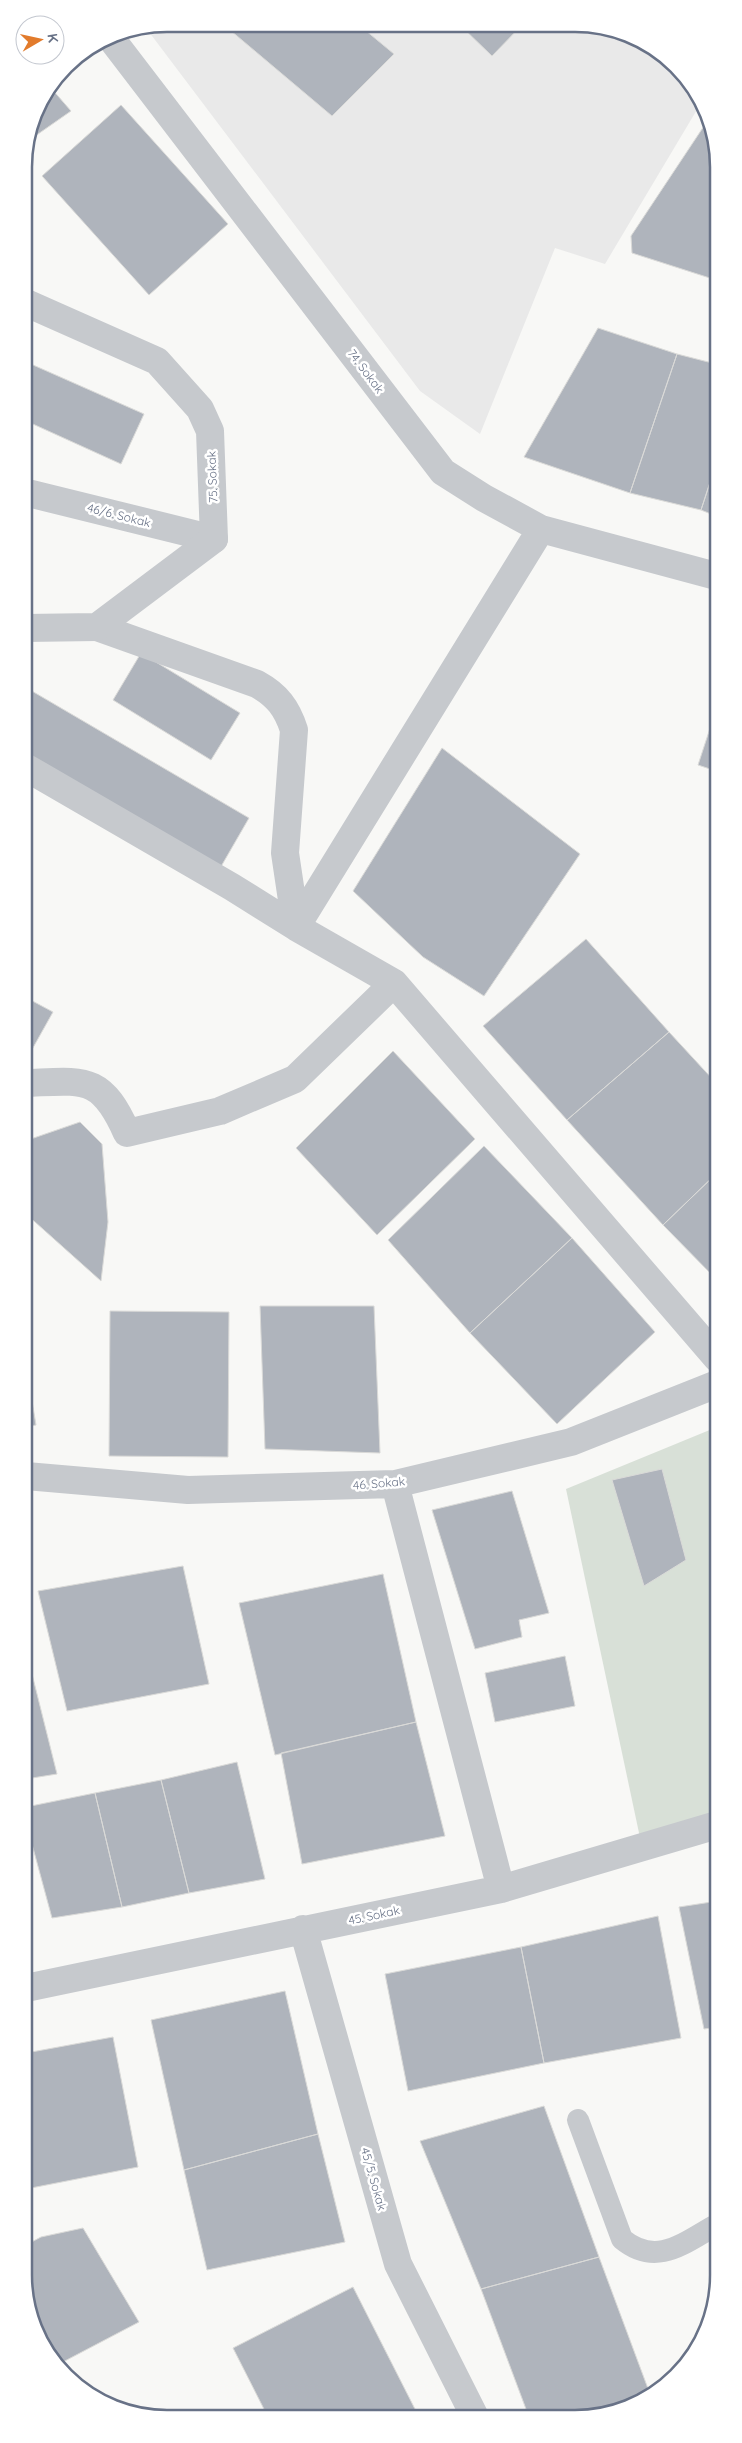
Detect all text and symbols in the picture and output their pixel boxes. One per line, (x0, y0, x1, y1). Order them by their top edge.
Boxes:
north arrow (15, 15, 65, 65)
text: K (43, 32, 62, 44)
street label: 74. Sokak (345, 346, 387, 396)
street label: 75. Sokak (204, 451, 220, 503)
street label: 46/6. Sokak (86, 500, 152, 530)
street label: 46. Sokak (352, 1473, 406, 1493)
street label: 45. Sokak (347, 1902, 401, 1928)
street label: 45/5. Sokak (358, 2146, 390, 2212)

